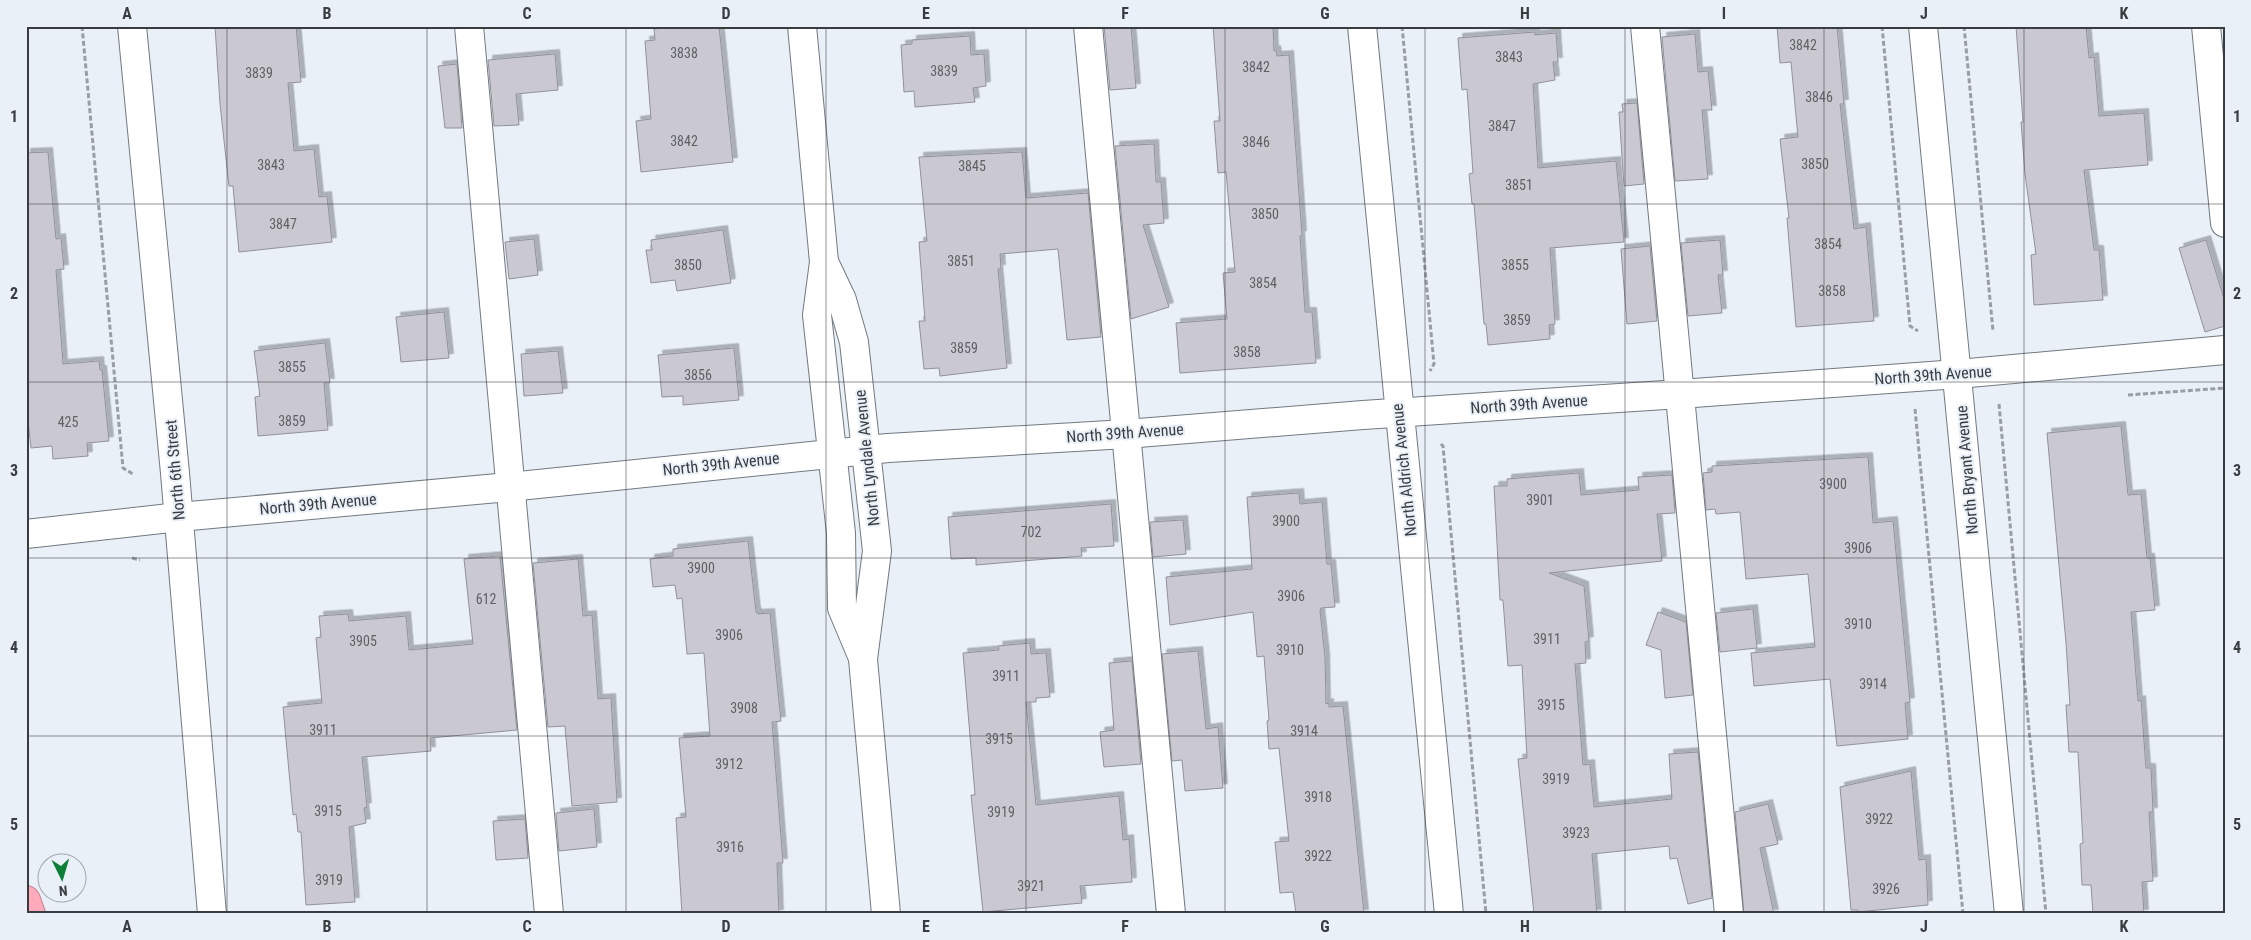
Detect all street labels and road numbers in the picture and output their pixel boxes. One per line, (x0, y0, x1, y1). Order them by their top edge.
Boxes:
street label: North 39th Avenue (1874, 361, 1992, 389)
street label: North Lyndale Avenue (850, 389, 884, 527)
street label: North 39th Avenue (1470, 390, 1588, 418)
street label: North Aldrich Avenue (1388, 403, 1420, 537)
street label: North Bryant Avenue (1952, 405, 1982, 535)
street label: North 6th Street (161, 419, 189, 521)
street label: North 39th Avenue (1066, 419, 1184, 447)
street label: North 39th Avenue (662, 448, 780, 480)
street label: North 39th Avenue (259, 489, 377, 519)

